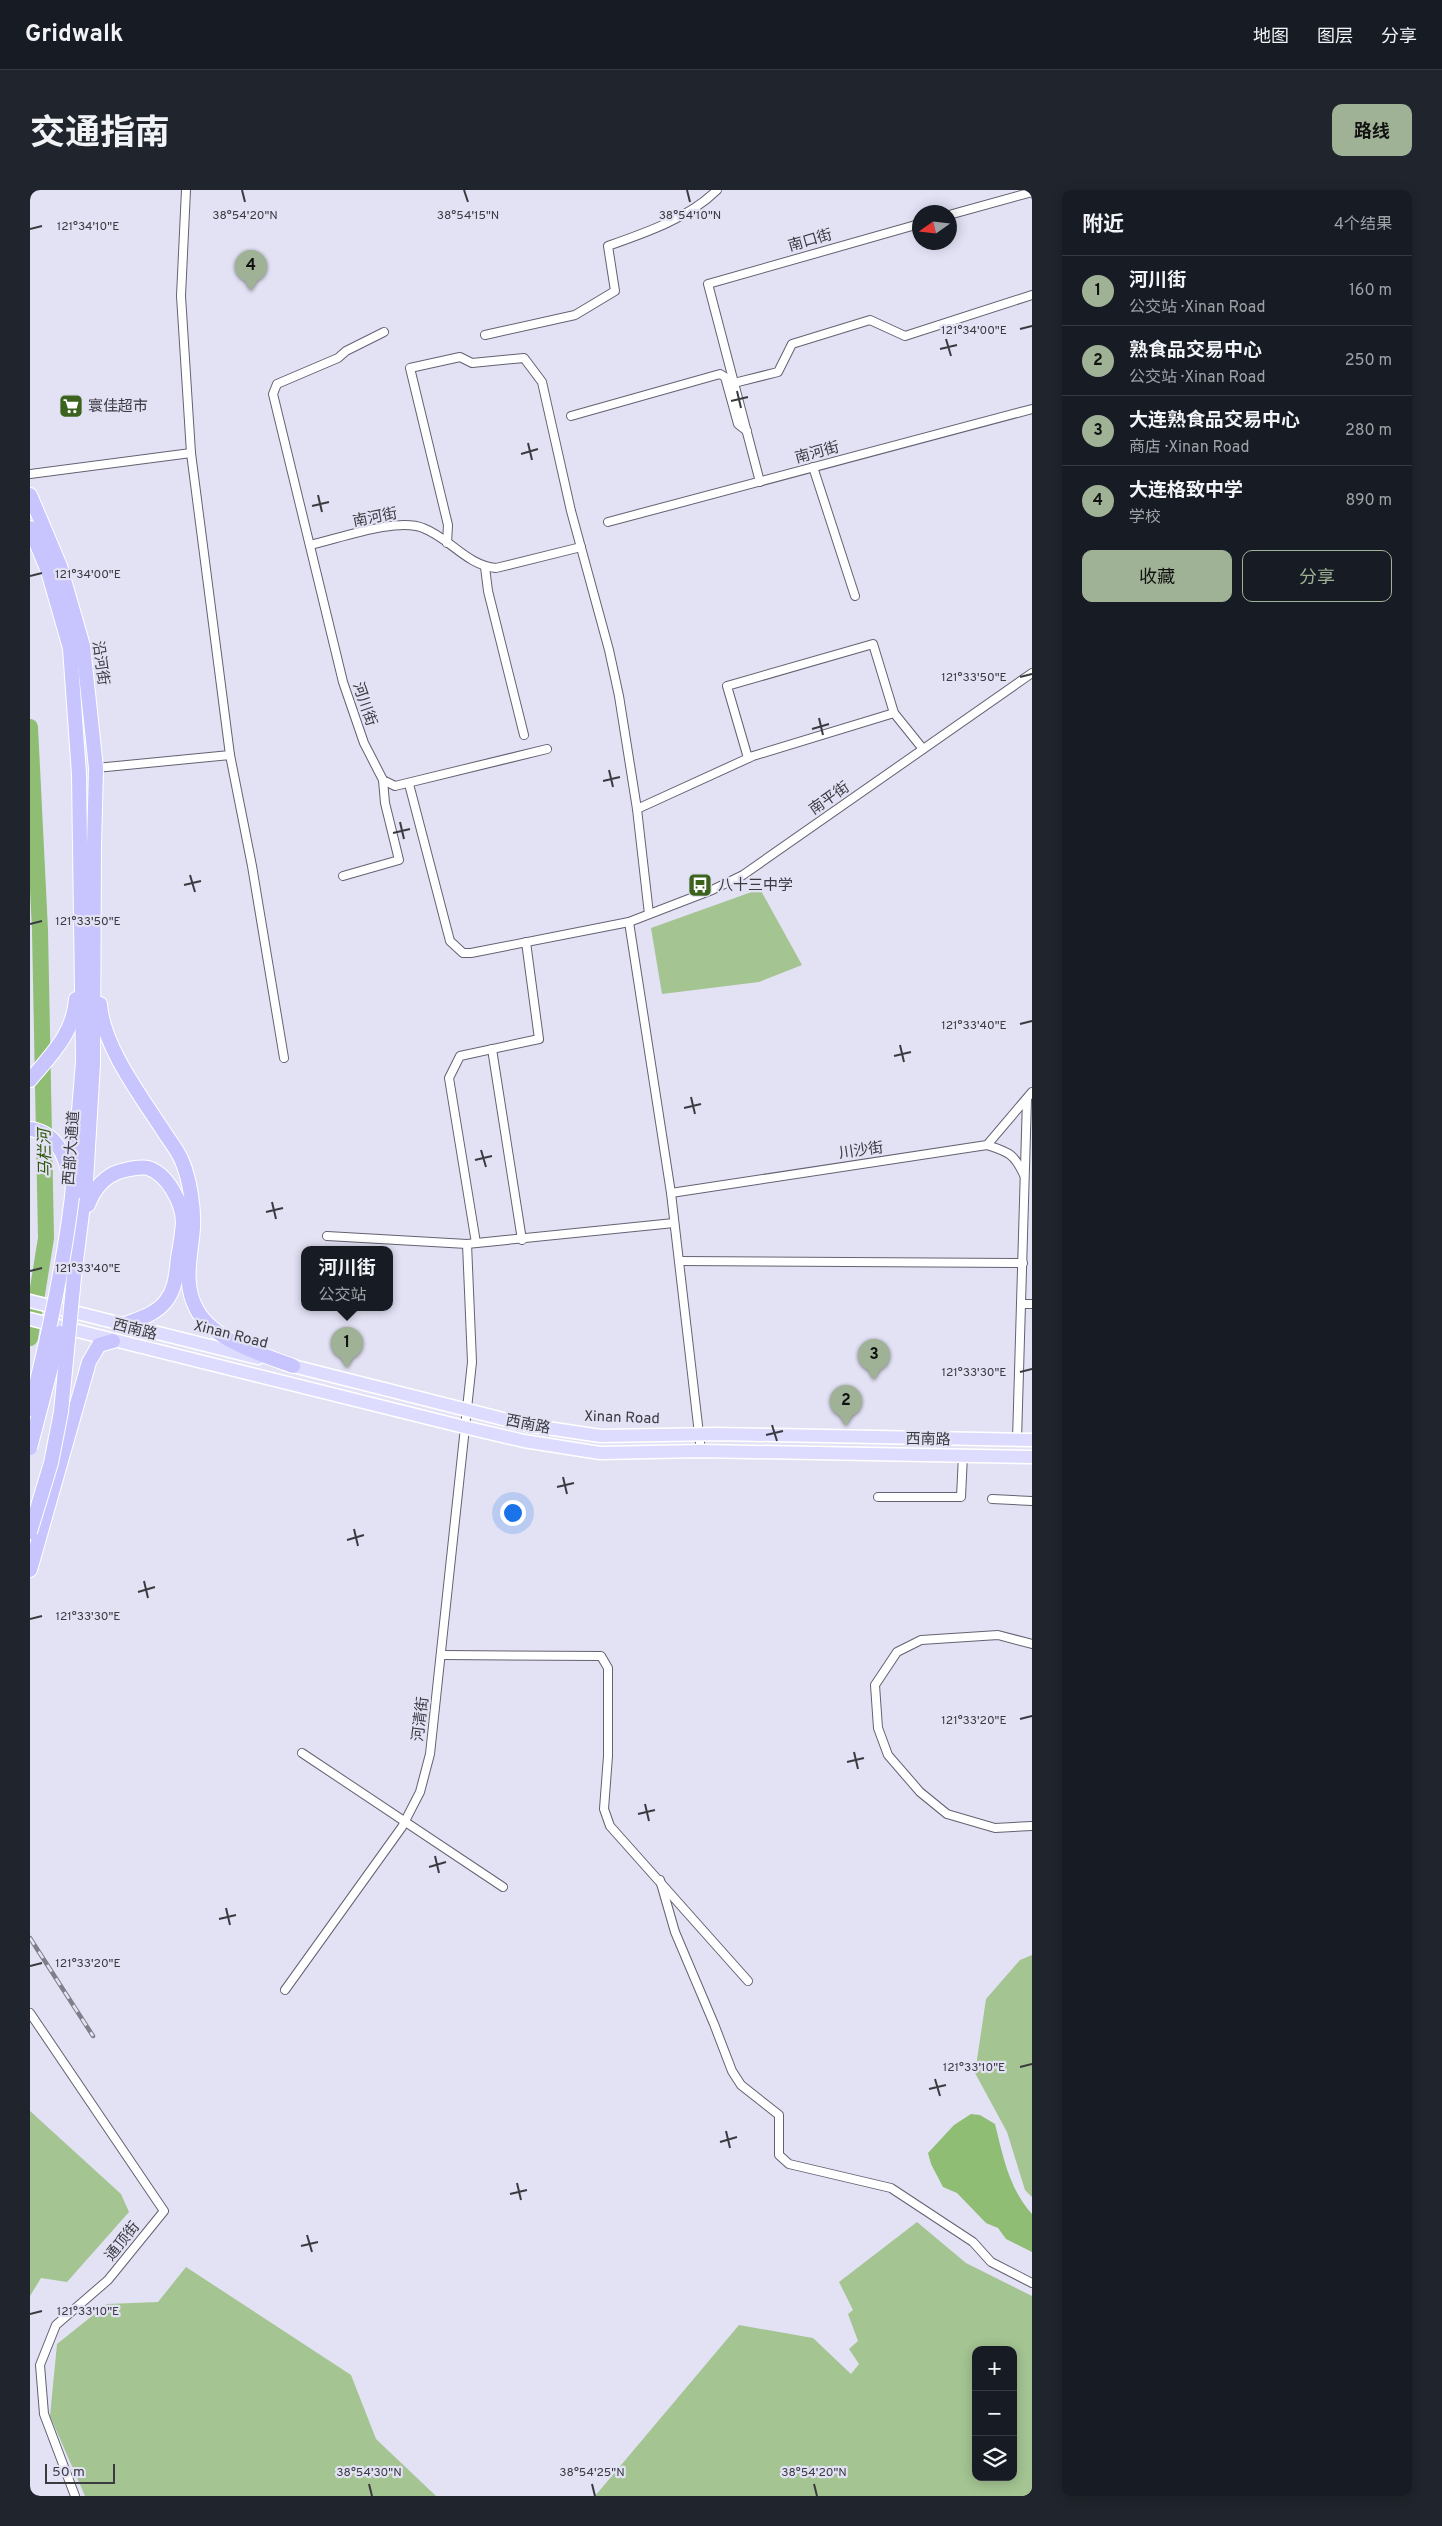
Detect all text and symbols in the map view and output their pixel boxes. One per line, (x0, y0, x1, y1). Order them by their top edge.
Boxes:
text: Gridwalk (25, 20, 123, 50)
text: 地图 (1253, 26, 1289, 49)
text: 图层 (1317, 26, 1353, 49)
text: 分享 (1381, 26, 1417, 49)
button: 路线 (1332, 104, 1412, 156)
text: 交通指南 (30, 113, 170, 157)
north arrow (912, 205, 957, 250)
text: 38°54'20"N (212, 208, 278, 224)
text: 38°54'15"N (437, 208, 499, 224)
text: 38°54'10"N (659, 208, 721, 224)
text: 附近 (1082, 212, 1124, 239)
text: 4个结果 (1334, 215, 1392, 235)
text: 121°34'10"E (57, 219, 119, 235)
street label: 南口街 (786, 226, 835, 257)
pin: 4 (235, 250, 267, 291)
text: 河川街 (1129, 269, 1186, 293)
text: 1 (1095, 281, 1101, 301)
text: 160 m (1349, 281, 1392, 301)
text: 公交站 · Xinan Road (1129, 298, 1265, 318)
text: 121°34'00"E (941, 323, 1007, 339)
text: 熟食品交易中心 (1129, 339, 1262, 363)
text: 2 (1093, 351, 1103, 371)
text: 250 m (1345, 351, 1392, 371)
text: 公交站 · Xinan Road (1129, 368, 1265, 388)
supermarket icon: 寰佳超市 (58, 393, 84, 419)
place label: 寰佳超市 (88, 398, 148, 417)
text: 大连熟食品交易中心 (1129, 409, 1300, 433)
text: 3 (1093, 421, 1103, 441)
text: 280 m (1345, 421, 1392, 441)
street label: 南河街 (793, 438, 842, 468)
text: 商店 · Xinan Road (1129, 438, 1249, 458)
text: 大连格致中学 (1129, 479, 1243, 503)
text: 4 (1093, 491, 1103, 511)
text: 890 m (1346, 491, 1392, 511)
street label: 南河街 (351, 505, 399, 532)
text: 学校 (1129, 508, 1161, 528)
button: 收藏 (1082, 550, 1232, 602)
button: 分享 (1242, 550, 1392, 602)
text: 121°34'00"E (55, 567, 121, 583)
street label: 沿河街 (87, 640, 112, 687)
text: 121°33'50"E (941, 670, 1007, 686)
street label: 河川街 (347, 680, 380, 729)
street label: 南平街 (806, 779, 854, 820)
bus stop icon: 八十三中学 (687, 872, 713, 898)
place label: 八十三中学 (718, 877, 793, 896)
text: 121°33'50"E (55, 914, 121, 930)
text: 121°33'40"E (941, 1018, 1007, 1034)
street label: 西部大通道 (60, 1110, 85, 1186)
water label: 马栏河 (36, 1126, 56, 1177)
street label: 川沙街 (838, 1139, 885, 1164)
popup (301, 1246, 393, 1311)
text: 河川街 (318, 1257, 376, 1281)
text: 121°33'40"E (55, 1261, 121, 1277)
text: 公交站 (318, 1286, 367, 1306)
street label: 西南路 (110, 1316, 159, 1345)
street label: Xinan Road (192, 1317, 270, 1354)
pin: 1 (331, 1327, 363, 1368)
pin: 3 (858, 1339, 890, 1380)
text: 121°33'30"E (941, 1365, 1007, 1381)
pin: 2 (830, 1385, 862, 1426)
street label: Xinan Road (584, 1408, 660, 1429)
street label: 西南路 (504, 1412, 552, 1439)
street label: 西南路 (905, 1431, 951, 1450)
your location (500, 1500, 526, 1526)
text: 121°33'30"E (55, 1609, 121, 1625)
street label: 河清街 (409, 1696, 434, 1743)
text: 121°33'20"E (941, 1713, 1007, 1729)
text: 121°33'20"E (55, 1956, 121, 1972)
text: 121°33'10"E (943, 2060, 1005, 2076)
street label: 通顶街 (102, 2218, 145, 2265)
text: 121°33'10"E (57, 2304, 119, 2320)
map controls (972, 2346, 1017, 2481)
button: + (972, 2346, 1017, 2391)
button: − (972, 2391, 1017, 2436)
button: layers (972, 2436, 1017, 2481)
scale bar (45, 2461, 115, 2484)
text: 50 m (52, 2464, 85, 2481)
text: 38°54'30"N (336, 2465, 402, 2481)
text: 38°54'25"N (559, 2465, 625, 2481)
text: 38°54'20"N (781, 2465, 847, 2481)

